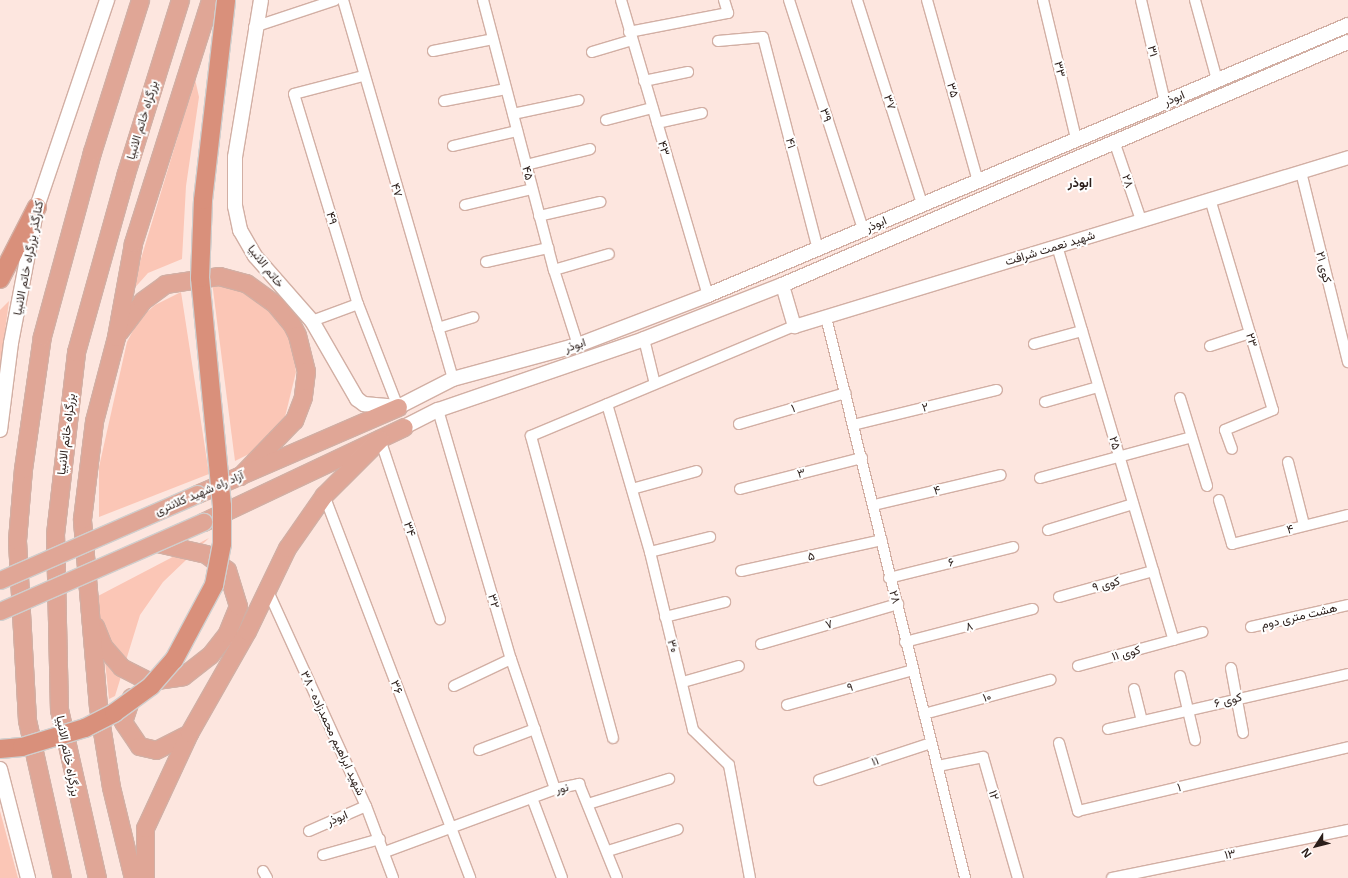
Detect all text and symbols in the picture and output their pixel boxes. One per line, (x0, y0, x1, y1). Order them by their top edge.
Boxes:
street label: ۳۱ (1145, 44, 1161, 58)
street label: ۳۳ (1051, 60, 1069, 78)
street label: بزرگراه خاتم الانبیا (123, 79, 161, 161)
street label: ۳۵ (944, 81, 962, 99)
street label: ابوذر (1161, 87, 1187, 109)
street label: ۳۷ (881, 93, 899, 111)
street label: ۳۹ (817, 106, 835, 124)
street label: ۴۱ (783, 136, 799, 150)
street label: ۴۳ (655, 139, 673, 157)
street label: ۴۵ (519, 164, 537, 182)
street label: ۲۸ (1119, 172, 1137, 190)
district label: ابوذر (1068, 174, 1092, 190)
street label: ۴۷ (388, 181, 406, 199)
street label: کنارگذر بزرگراه خاتم الانبیا (10, 200, 46, 316)
street label: ۴۹ (323, 210, 341, 226)
street label: ابوذر (863, 213, 889, 235)
street label: شهید نعمت شرافت (1003, 227, 1097, 269)
street label: خاتم الانبیا (245, 242, 287, 290)
street label: کوی ۲۱ (1313, 250, 1335, 284)
street label: ۲۳ (1243, 331, 1261, 349)
street label: ابوذر (563, 335, 587, 355)
street label: بزرگراه خاتم الانبیا (54, 392, 78, 476)
street label: ۲ (920, 399, 930, 415)
street label: ۱ (789, 401, 797, 415)
street label: ۲۵ (1106, 435, 1124, 451)
street label: ۳ (795, 465, 807, 481)
street label: آزاد راه شهید کلانتری (152, 468, 246, 518)
street label: ۴ (932, 482, 942, 498)
street label: ۳۴ (401, 520, 419, 538)
street label: ۴ (1285, 521, 1295, 537)
street label: ۵ (806, 548, 816, 564)
street label: ۶ (946, 554, 956, 570)
street label: کوی ۹ (1091, 573, 1121, 595)
street label: ۲۸ (886, 589, 904, 605)
street label: ۳۲ (485, 592, 503, 610)
street label: هشت متری دوم (1259, 600, 1339, 632)
street label: ۷ (824, 616, 834, 632)
street label: ۸ (964, 618, 974, 634)
street label: ۳۰ (664, 638, 682, 654)
street label: کوی ۱۱ (1110, 642, 1142, 664)
street label: شهید ابراهیم محمدزاده - ۳۸ (298, 668, 368, 798)
street label: ۳۶ (388, 678, 406, 696)
street label: ۹ (845, 679, 855, 695)
street label: ۱۰ (981, 689, 993, 705)
street label: کوی ۶ (1213, 690, 1243, 710)
street label: بزرگراه خاتم الانبیا (53, 714, 83, 798)
street label: ۱۱ (869, 753, 881, 769)
street label: نور (554, 780, 570, 796)
street label: ۱ (1176, 780, 1182, 794)
street label: ۱۲ (986, 788, 1002, 802)
street label: ابوذر (324, 807, 350, 829)
north arrow (1296, 826, 1336, 866)
text: N (1297, 845, 1315, 861)
street label: ۱۳ (1223, 846, 1237, 862)

